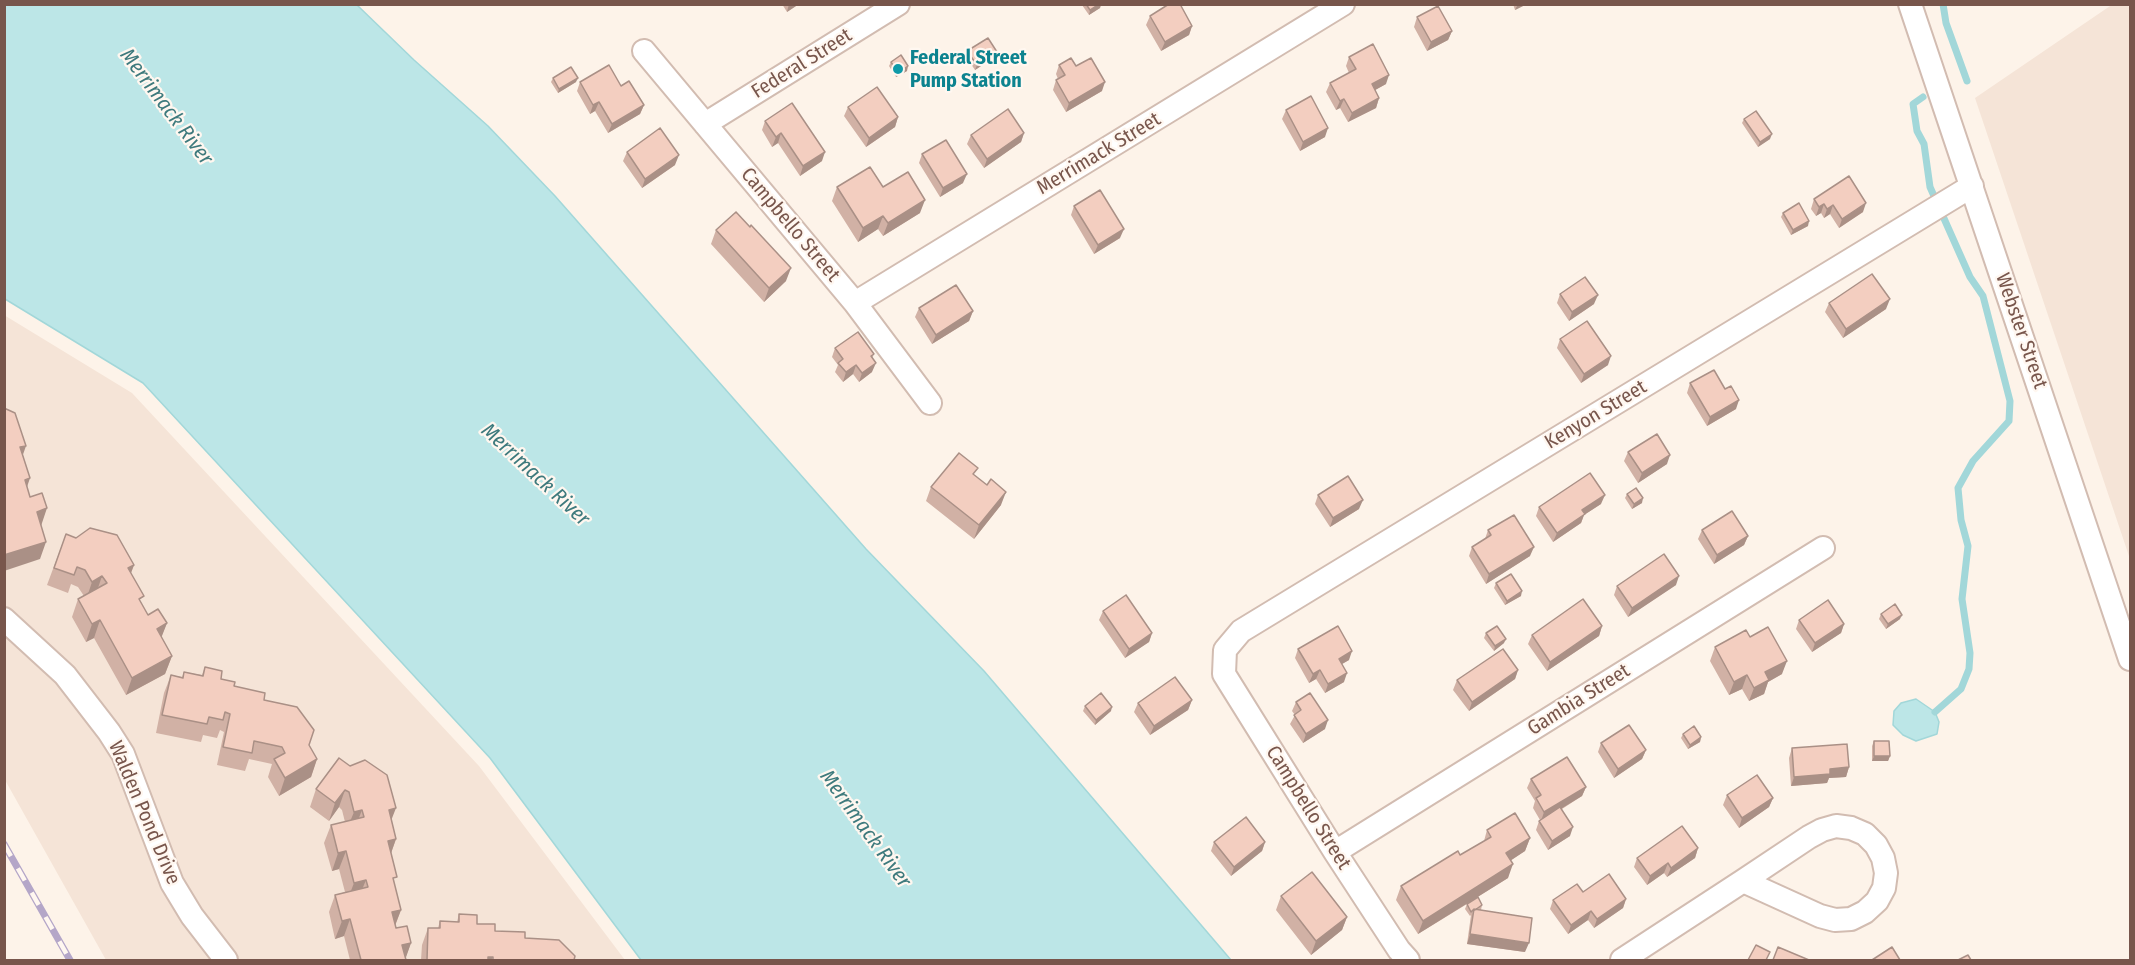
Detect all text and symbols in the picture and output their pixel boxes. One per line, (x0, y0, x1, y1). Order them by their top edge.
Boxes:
street label: Federal Street (747, 24, 857, 104)
water label: Merrimack River (114, 44, 218, 170)
place label: Federal Street Pump Station (910, 46, 1027, 93)
marker: Federal Street Pump Station (891, 62, 905, 76)
street label: Merrimack Street (1033, 108, 1165, 200)
street label: Campbello Street (735, 163, 845, 287)
street label: Webster Street (1990, 270, 2052, 392)
street label: Kenyon Street (1541, 375, 1651, 455)
water label: Merrimack River (476, 418, 594, 532)
street label: Gambia Street (1523, 659, 1635, 741)
street label: Walden Pond Drive (103, 738, 185, 888)
street label: Campbello Street (1260, 742, 1356, 874)
water label: Merrimack River (814, 765, 916, 893)

